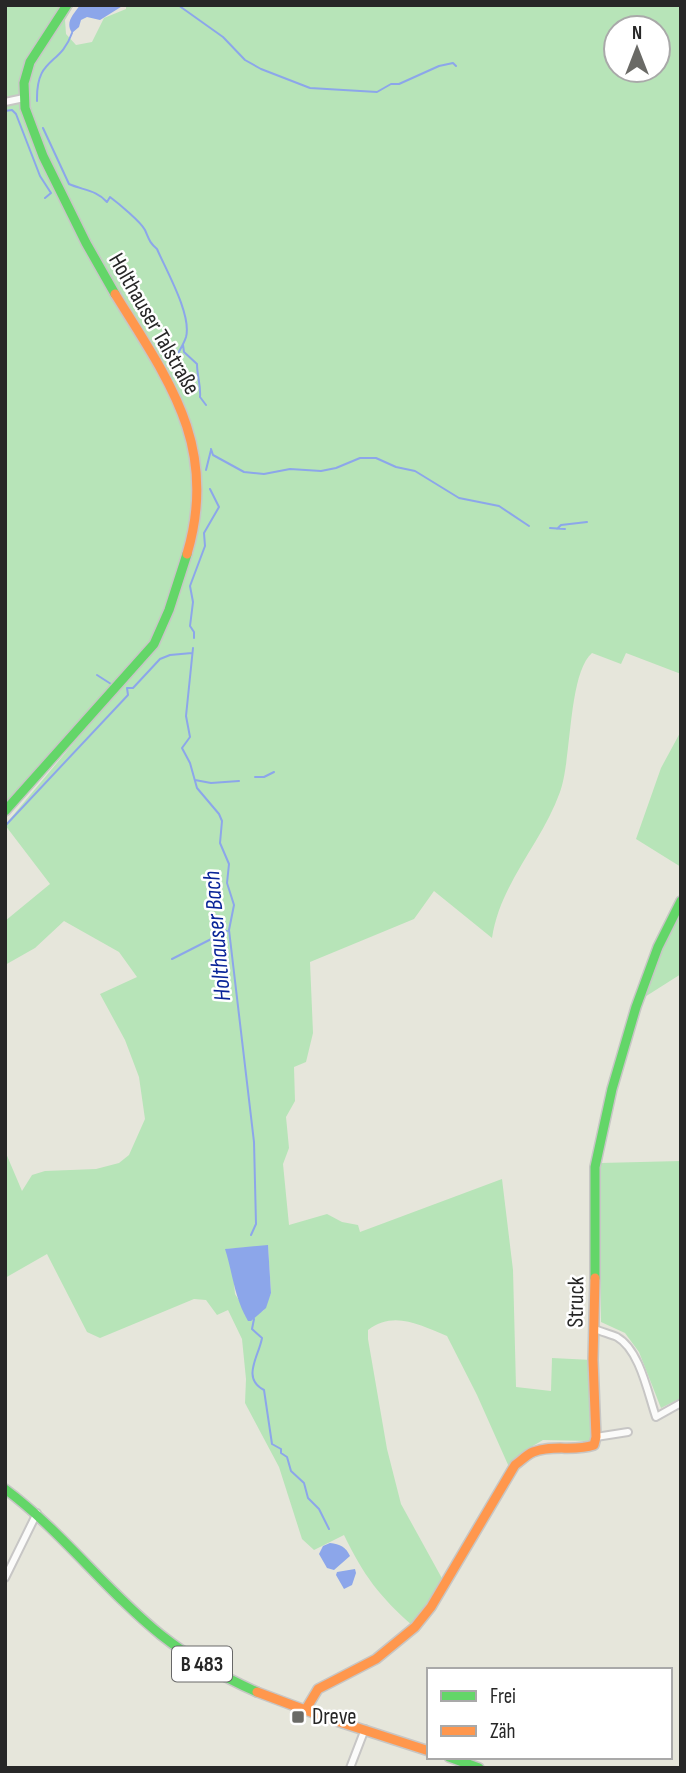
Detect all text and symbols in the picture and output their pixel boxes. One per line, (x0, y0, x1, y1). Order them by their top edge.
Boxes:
north arrow (602, 14, 672, 84)
text: N (632, 22, 642, 45)
street label: Holthauser Talstraße (102, 248, 206, 400)
water label: Holthauser Bach (197, 870, 237, 1002)
street label: Struck (562, 1276, 590, 1328)
road number: B 483 (172, 1646, 232, 1682)
legend (427, 1668, 672, 1759)
text: Frei (490, 1684, 516, 1709)
place label: Dreve (312, 1703, 357, 1731)
marker: Dreve (290, 1709, 306, 1725)
text: Zäh (490, 1719, 516, 1744)

